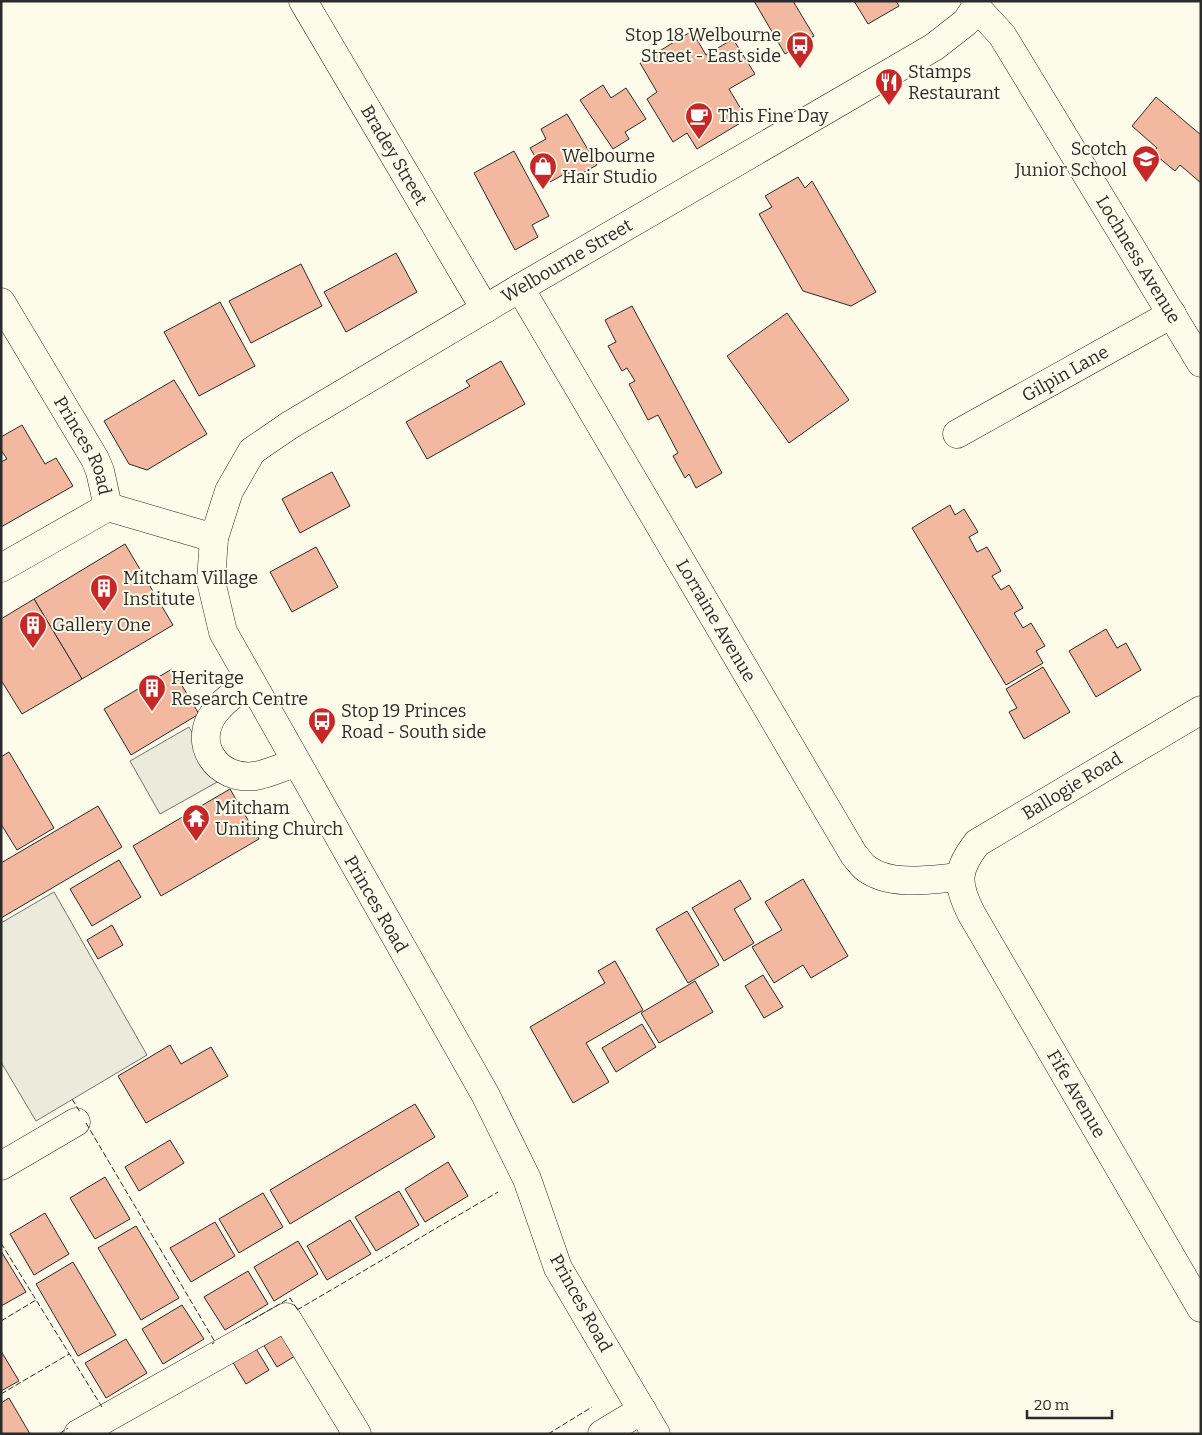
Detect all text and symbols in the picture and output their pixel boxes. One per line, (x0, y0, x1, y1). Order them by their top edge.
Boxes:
place label: Stop 18 Welbourne Street - East side (625, 24, 781, 67)
bus stop icon: Stop 18 Welbourne Street - East side (785, 30, 815, 69)
place label: Stamps Restaurant (908, 61, 1001, 104)
restaurant icon: Stamps Restaurant (874, 67, 904, 106)
street label: Bradey Street (356, 101, 432, 210)
cafe icon: This Fine Day (684, 101, 714, 140)
place label: This Fine Day (718, 105, 829, 127)
place label: Scotch Junior School (1014, 138, 1127, 181)
school or university icon: Scotch Junior School (1131, 144, 1161, 183)
place label: Welbourne Hair Studio (562, 145, 657, 188)
shop icon: Welbourne Hair Studio (528, 151, 558, 190)
street label: Lochness Avenue (1091, 192, 1185, 328)
street label: Welbourne Street (498, 214, 637, 307)
street label: Gilpin Lane (1018, 341, 1112, 407)
street label: Princes Road (49, 392, 116, 497)
street label: Lorraine Avenue (671, 555, 761, 686)
place label: Mitcham Village Institute (123, 567, 258, 610)
building icon: Mitcham Village Institute (89, 573, 119, 612)
building icon: Gallery One (18, 610, 48, 649)
place label: Gallery One (52, 614, 151, 636)
place label: Heritage Research Centre (171, 667, 308, 710)
building icon: Heritage Research Centre (137, 673, 167, 712)
place label: Stop 19 Princes Road - South side (341, 700, 486, 743)
bus stop icon: Stop 19 Princes Road - South side (307, 706, 337, 745)
street label: Ballogie Road (1018, 747, 1126, 824)
place label: Mitcham Uniting Church (215, 797, 343, 840)
temple icon: Mitcham Uniting Church (181, 803, 211, 842)
street label: Princes Road (339, 852, 413, 957)
street label: Fife Avenue (1042, 1046, 1110, 1142)
street label: Princes Road (545, 1250, 617, 1356)
scale bar (1027, 1388, 1112, 1420)
text: 20 m (1034, 1396, 1070, 1414)

